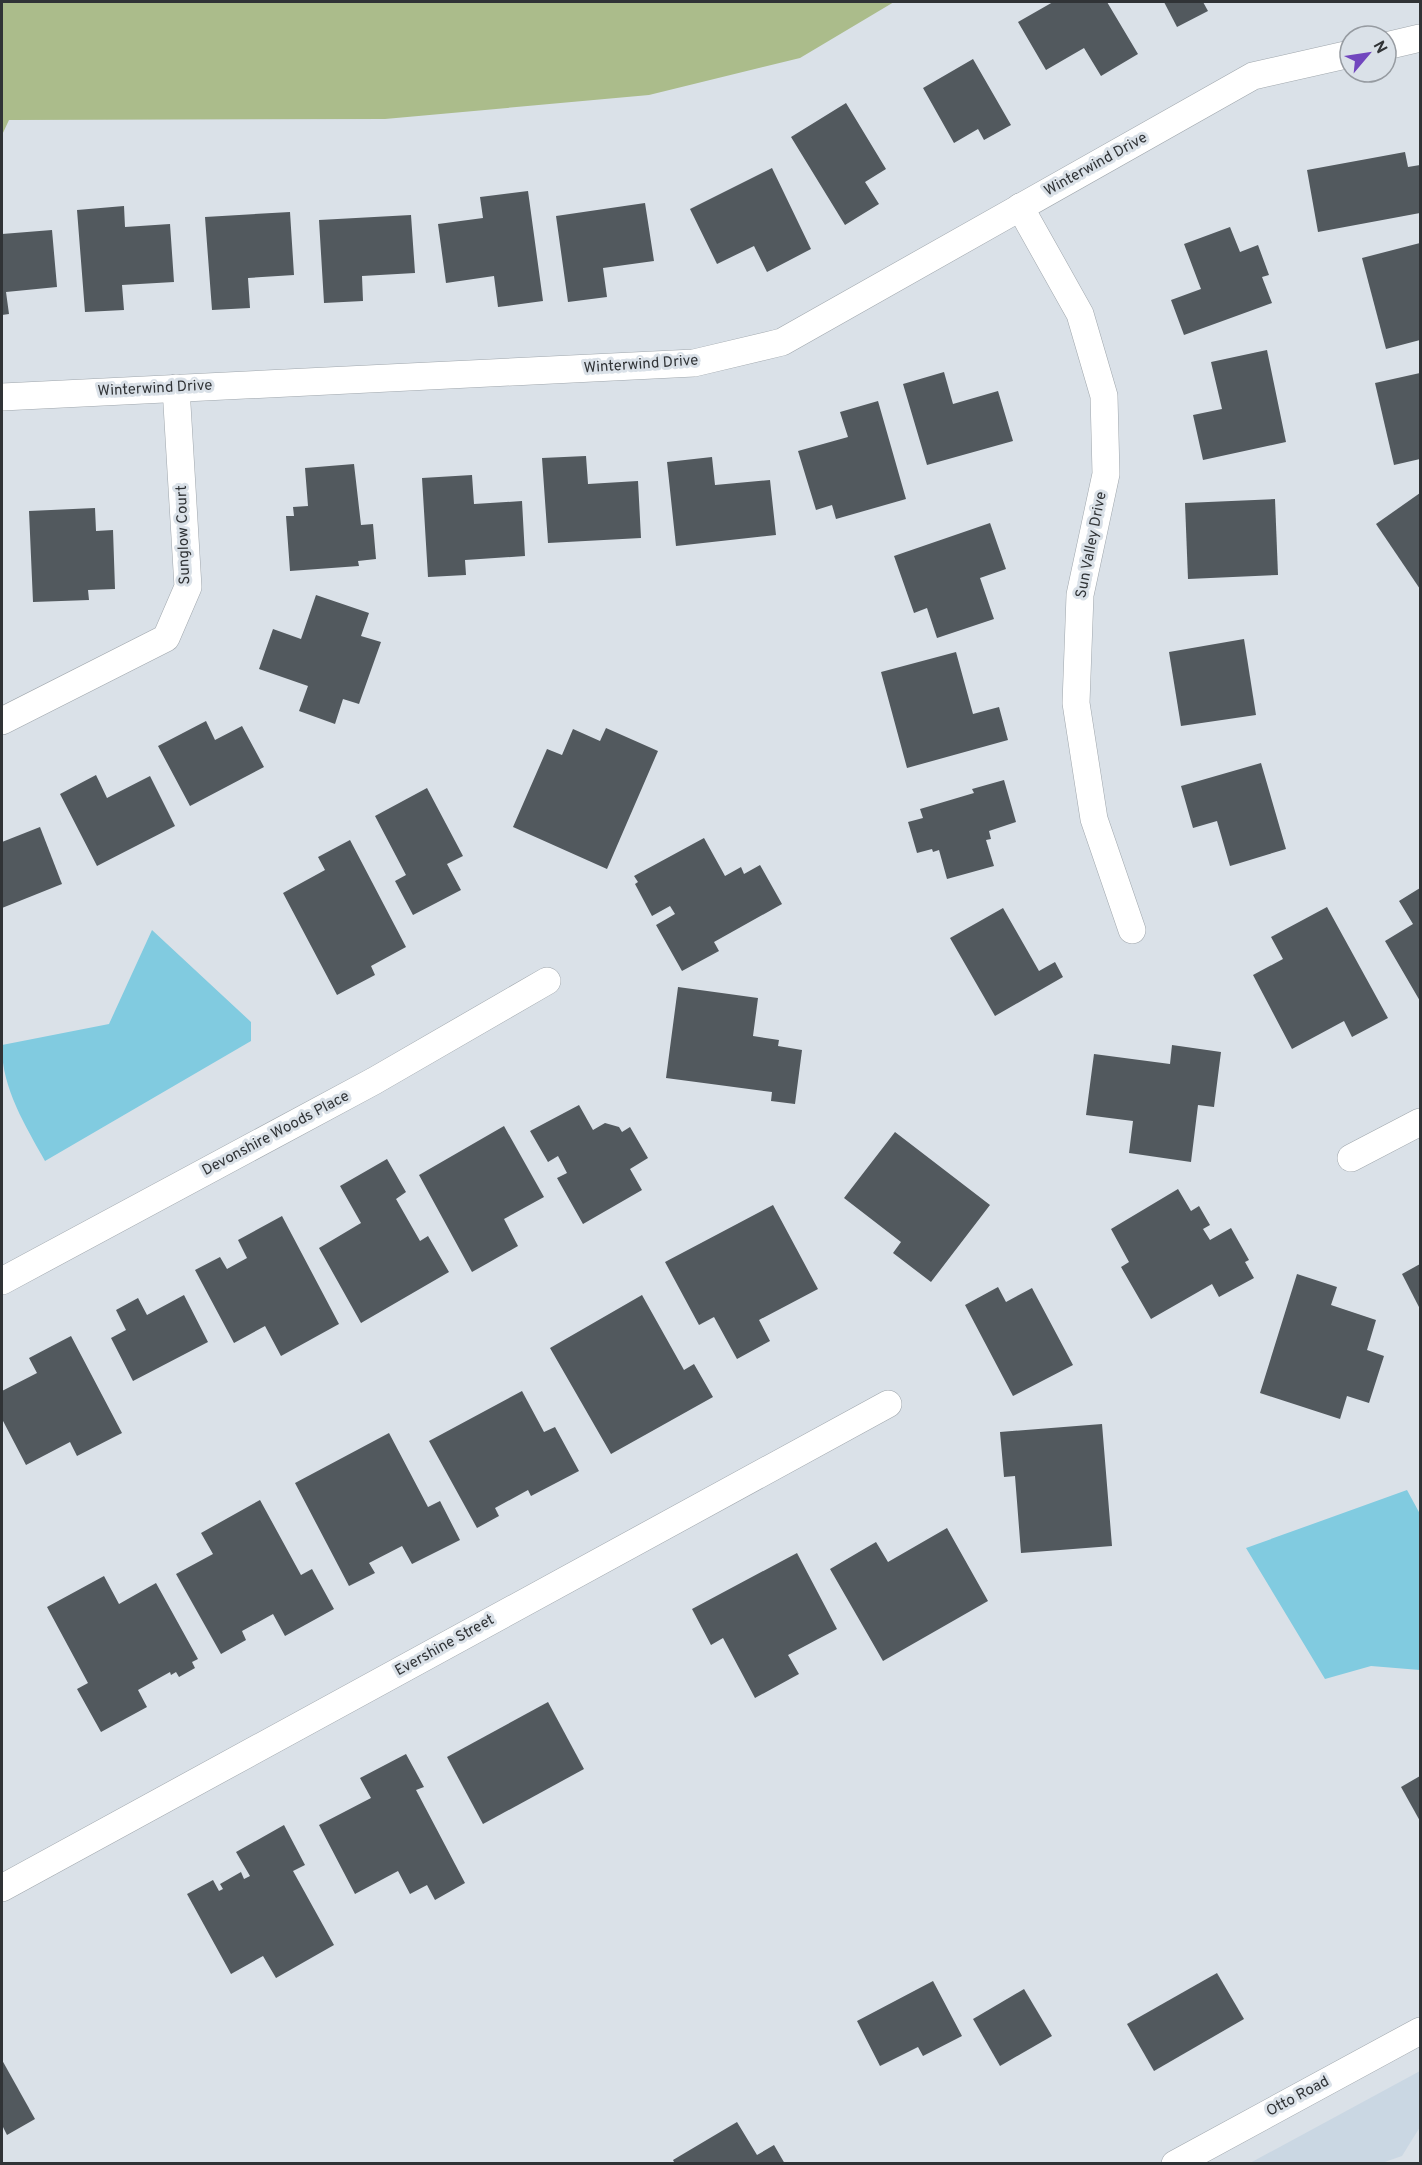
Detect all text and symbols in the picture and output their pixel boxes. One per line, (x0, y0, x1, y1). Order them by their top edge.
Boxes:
north arrow (1338, 24, 1398, 84)
text: N (1368, 38, 1391, 58)
street label: Winterwind Drive (1041, 129, 1151, 201)
street label: Winterwind Drive (583, 352, 699, 378)
street label: Winterwind Drive (97, 377, 213, 401)
street label: Sunglow Court (173, 485, 195, 585)
street label: Sun Valley Drive (1072, 490, 1112, 600)
street label: Devonshire Woods Place (199, 1087, 353, 1181)
street label: Evershine Street (392, 1611, 498, 1681)
street label: Otto Road (1263, 2073, 1333, 2121)

